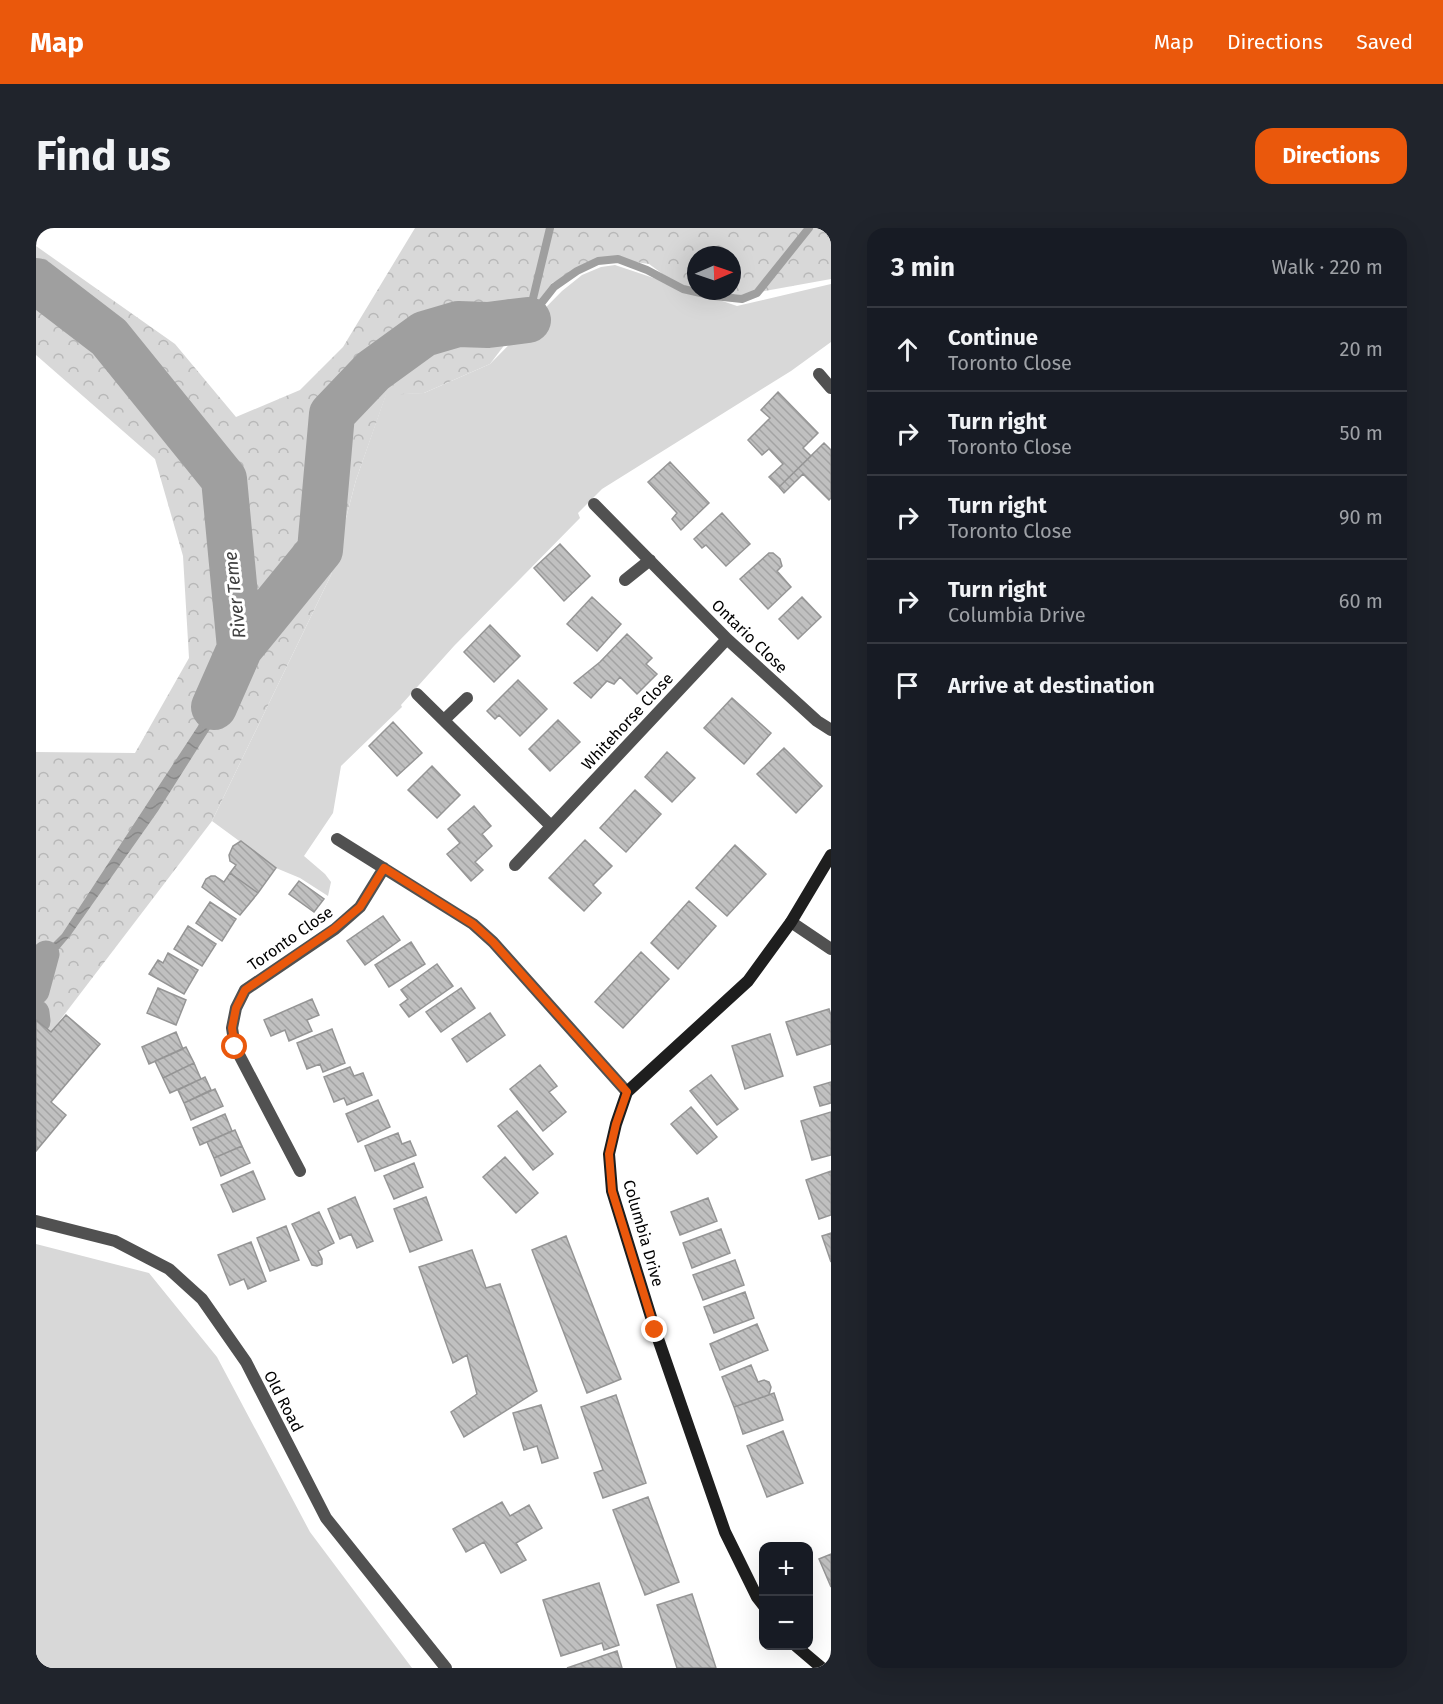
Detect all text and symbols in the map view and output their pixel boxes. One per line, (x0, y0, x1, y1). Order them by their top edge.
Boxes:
text: Map (30, 26, 84, 59)
text: Map (1154, 29, 1194, 55)
text: Directions (1227, 29, 1323, 55)
text: Saved (1356, 29, 1413, 55)
button: Directions (1255, 128, 1407, 184)
text: Find us (36, 131, 171, 181)
north arrow (687, 246, 741, 300)
text: 3 min (891, 252, 955, 283)
text: Walk · 220 m (1272, 255, 1383, 279)
text: Continue (948, 324, 1038, 351)
icon: ahead (891, 333, 924, 366)
text: 20 m (1340, 337, 1383, 361)
text: Toronto Close (948, 351, 1072, 375)
text: Turn right (948, 408, 1047, 435)
icon: right (891, 417, 924, 450)
text: 50 m (1339, 421, 1383, 445)
text: Toronto Close (948, 435, 1072, 459)
text: Turn right (948, 492, 1047, 519)
icon: right (891, 501, 924, 534)
text: 90 m (1339, 505, 1383, 529)
text: Toronto Close (948, 519, 1072, 543)
water label: River Teme (219, 550, 251, 640)
text: Turn right (948, 576, 1047, 603)
icon: right (891, 585, 924, 618)
text: 60 m (1339, 589, 1383, 613)
street label: Ontario Close (708, 595, 792, 677)
text: Columbia Drive (948, 603, 1086, 627)
street label: Whitehorse Close (578, 669, 677, 774)
icon: arrive (891, 669, 924, 702)
text: Arrive at destination (948, 672, 1155, 699)
street label: Toronto Close (244, 902, 336, 975)
route start (221, 1033, 247, 1059)
street label: Columbia Drive (619, 1178, 668, 1289)
route end (641, 1316, 667, 1342)
street label: Old Road (260, 1367, 307, 1435)
map controls (759, 1542, 813, 1650)
button: + (759, 1542, 813, 1596)
button: − (759, 1596, 813, 1650)

